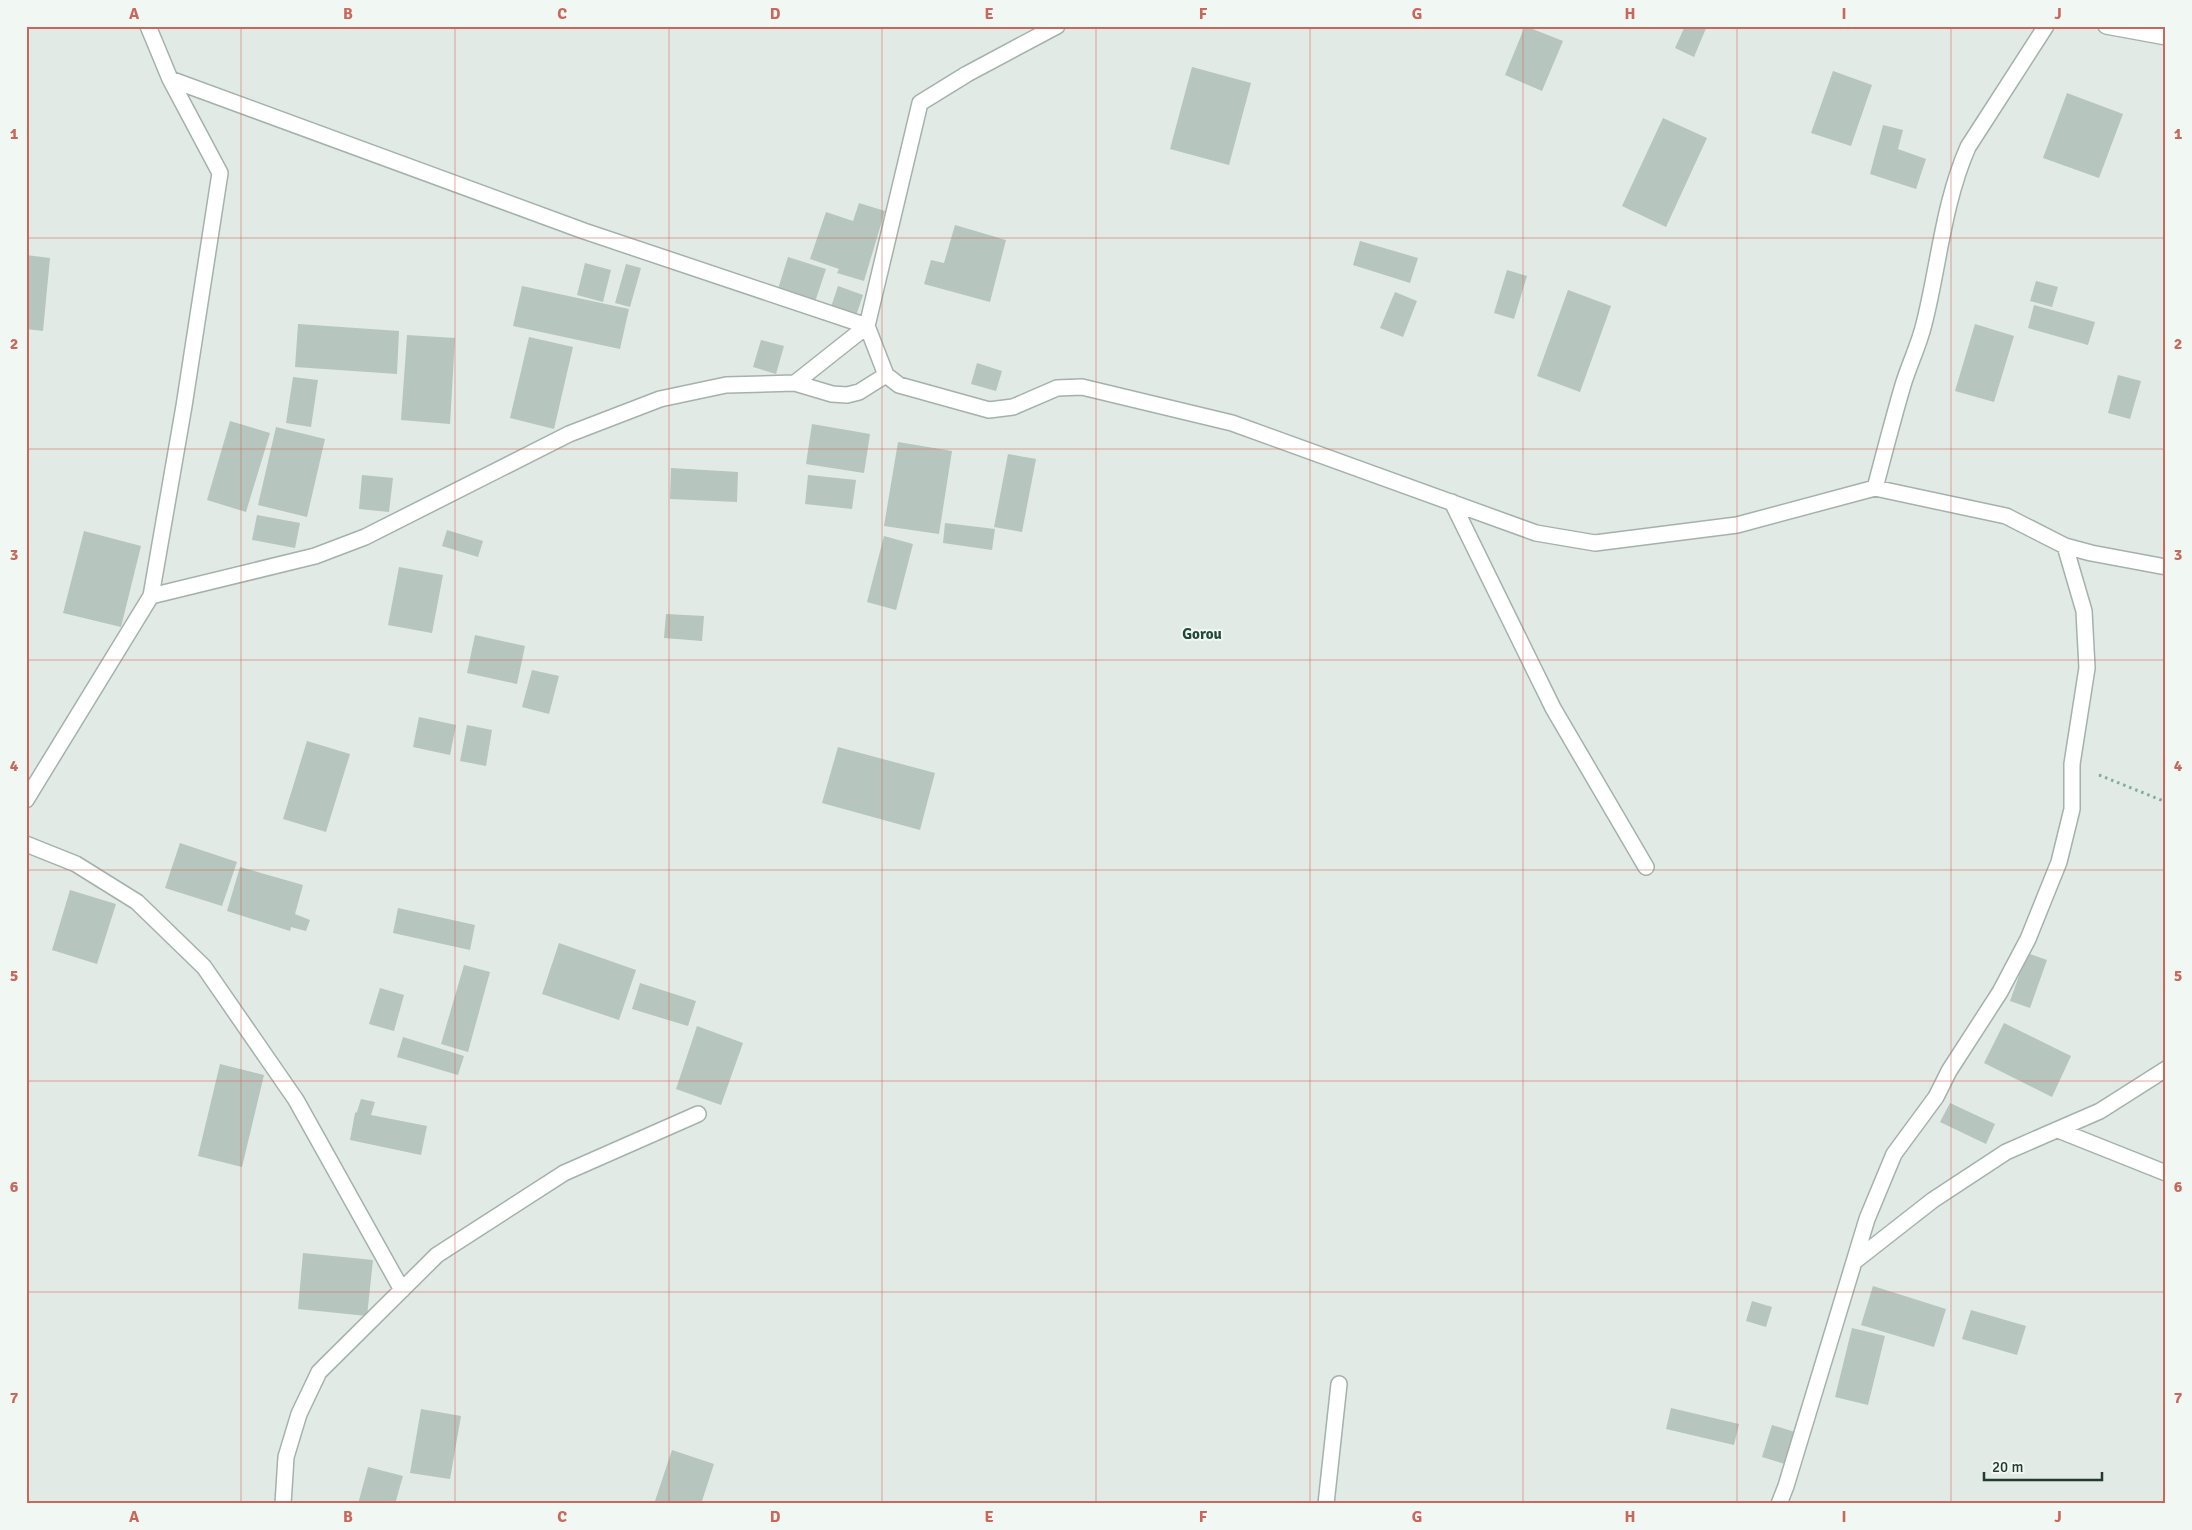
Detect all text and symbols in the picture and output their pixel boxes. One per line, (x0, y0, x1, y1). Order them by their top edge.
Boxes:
text: A (129, 4, 140, 24)
text: B (343, 4, 353, 24)
text: C (557, 4, 567, 24)
text: D (770, 4, 781, 24)
text: E (984, 4, 994, 24)
text: F (1199, 4, 1208, 24)
text: G (1412, 4, 1422, 24)
text: H (1625, 4, 1635, 24)
text: I (1841, 4, 1847, 24)
text: J (2054, 4, 2062, 24)
text: 1 (10, 124, 19, 144)
text: 1 (2174, 124, 2183, 144)
text: 2 (10, 334, 18, 354)
text: 2 (2174, 334, 2182, 354)
text: 3 (10, 545, 18, 565)
text: 3 (2174, 545, 2182, 565)
district label: Gorou (1182, 625, 1222, 643)
text: 4 (10, 756, 19, 776)
text: 4 (2174, 756, 2183, 776)
text: 5 (10, 966, 18, 986)
text: 5 (2174, 966, 2182, 986)
text: 6 (10, 1177, 19, 1197)
text: 6 (2174, 1177, 2183, 1197)
text: 7 (10, 1388, 19, 1408)
text: 7 (2174, 1388, 2183, 1408)
scale bar (1984, 1450, 2102, 1482)
text: 20 m (1992, 1458, 2023, 1476)
text: A (129, 1507, 140, 1527)
text: B (343, 1507, 353, 1527)
text: C (557, 1507, 567, 1527)
text: D (770, 1507, 781, 1527)
text: E (984, 1507, 994, 1527)
text: F (1199, 1507, 1208, 1527)
text: G (1412, 1507, 1422, 1527)
text: H (1625, 1507, 1635, 1527)
text: I (1841, 1507, 1847, 1527)
text: J (2054, 1507, 2062, 1527)

